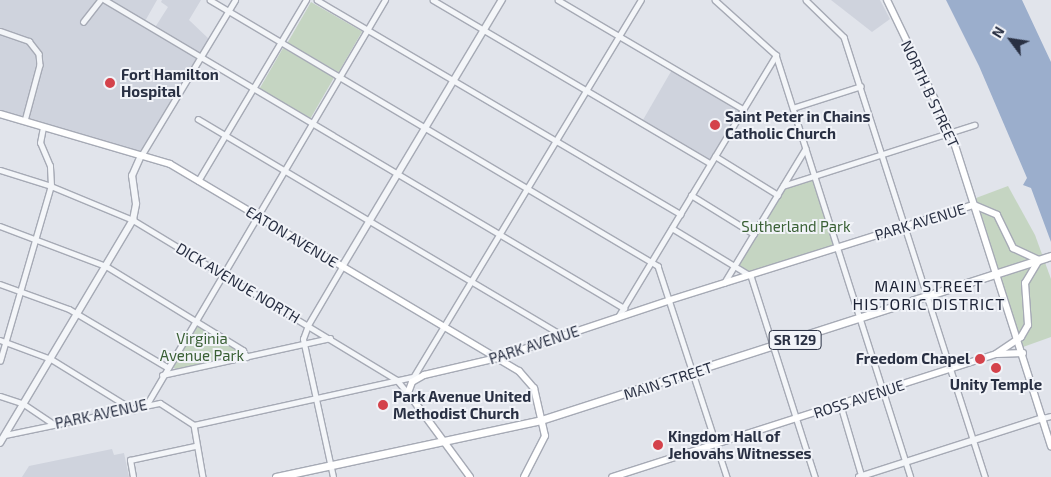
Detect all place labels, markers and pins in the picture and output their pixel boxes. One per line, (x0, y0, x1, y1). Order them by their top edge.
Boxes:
place label: Fort Hamilton Hospital (121, 65, 219, 100)
marker: Fort Hamilton Hospital (103, 76, 117, 90)
place label: Saint Peter in Chains Catholic Church (725, 107, 871, 142)
marker: Saint Peter in Chains Catholic Church (709, 119, 721, 131)
place label: Freedom Chapel (856, 350, 970, 368)
marker: Freedom Chapel (974, 353, 986, 365)
marker: Unity Temple (990, 362, 1002, 374)
place label: Unity Temple (950, 376, 1042, 394)
place label: Park Avenue United Methodist Church (393, 387, 532, 422)
marker: Park Avenue United Methodist Church (377, 399, 389, 411)
place label: Kingdom Hall of Jehovahs Witnesses (668, 427, 812, 462)
marker: Kingdom Hall of Jehovahs Witnesses (652, 439, 664, 451)

